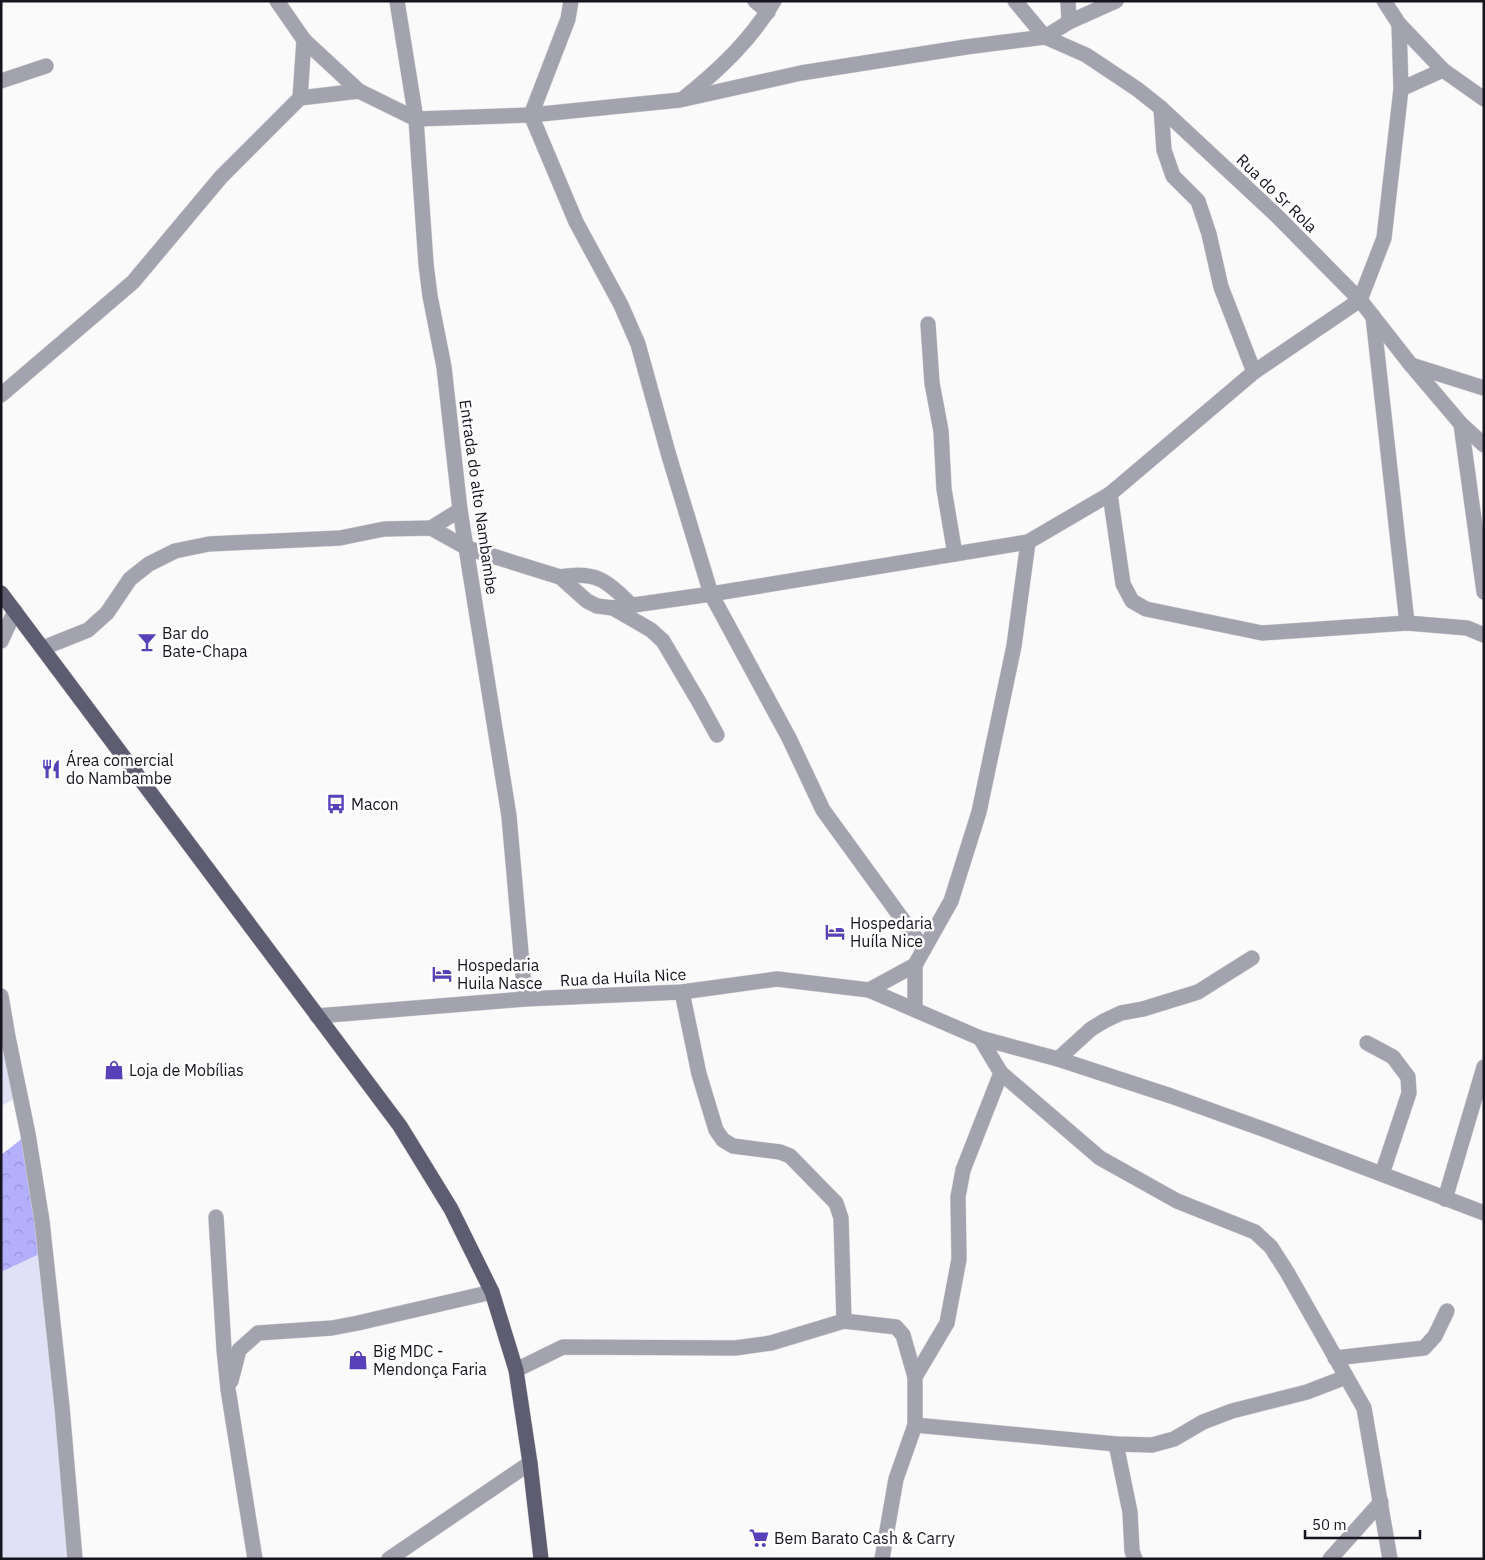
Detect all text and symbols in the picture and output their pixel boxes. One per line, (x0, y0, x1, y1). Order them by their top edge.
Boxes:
street label: Rua do Sr Rola (1232, 150, 1322, 237)
street label: Entrada do alto Nambambe (455, 398, 503, 596)
place label: Bar do Bate-Chapa (162, 623, 248, 661)
bar icon: Bar do Bate-Chapa (136, 631, 158, 653)
place label: Área comercial do Nambambe (66, 749, 174, 788)
restaurant icon: Área comercial do Nambambe (40, 758, 62, 780)
bus stop icon: Macon (325, 793, 347, 815)
place label: Macon (351, 794, 399, 814)
place label: Hospedaria Huíla Nice (850, 913, 933, 951)
hotel icon: Hospedaria Huíla Nice (824, 921, 846, 943)
place label: Hospedaria Huila Nasce (457, 955, 543, 993)
hotel icon: Hospedaria Huila Nasce (431, 963, 453, 985)
street label: Rua da Huíla Nice (559, 964, 687, 990)
shop icon: Loja de Mobílias (103, 1059, 125, 1081)
place label: Loja de Mobílias (129, 1060, 244, 1080)
place label: Big MDC - Mendonça Faria (373, 1341, 487, 1379)
shop icon: Big MDC - Mendonça Faria (347, 1349, 369, 1371)
scale bar (1305, 1508, 1420, 1540)
text: 50 m (1312, 1515, 1347, 1534)
supermarket icon: Bem Barato Cash & Carry (748, 1527, 770, 1549)
place label: Bem Barato Cash & Carry (774, 1528, 955, 1548)

